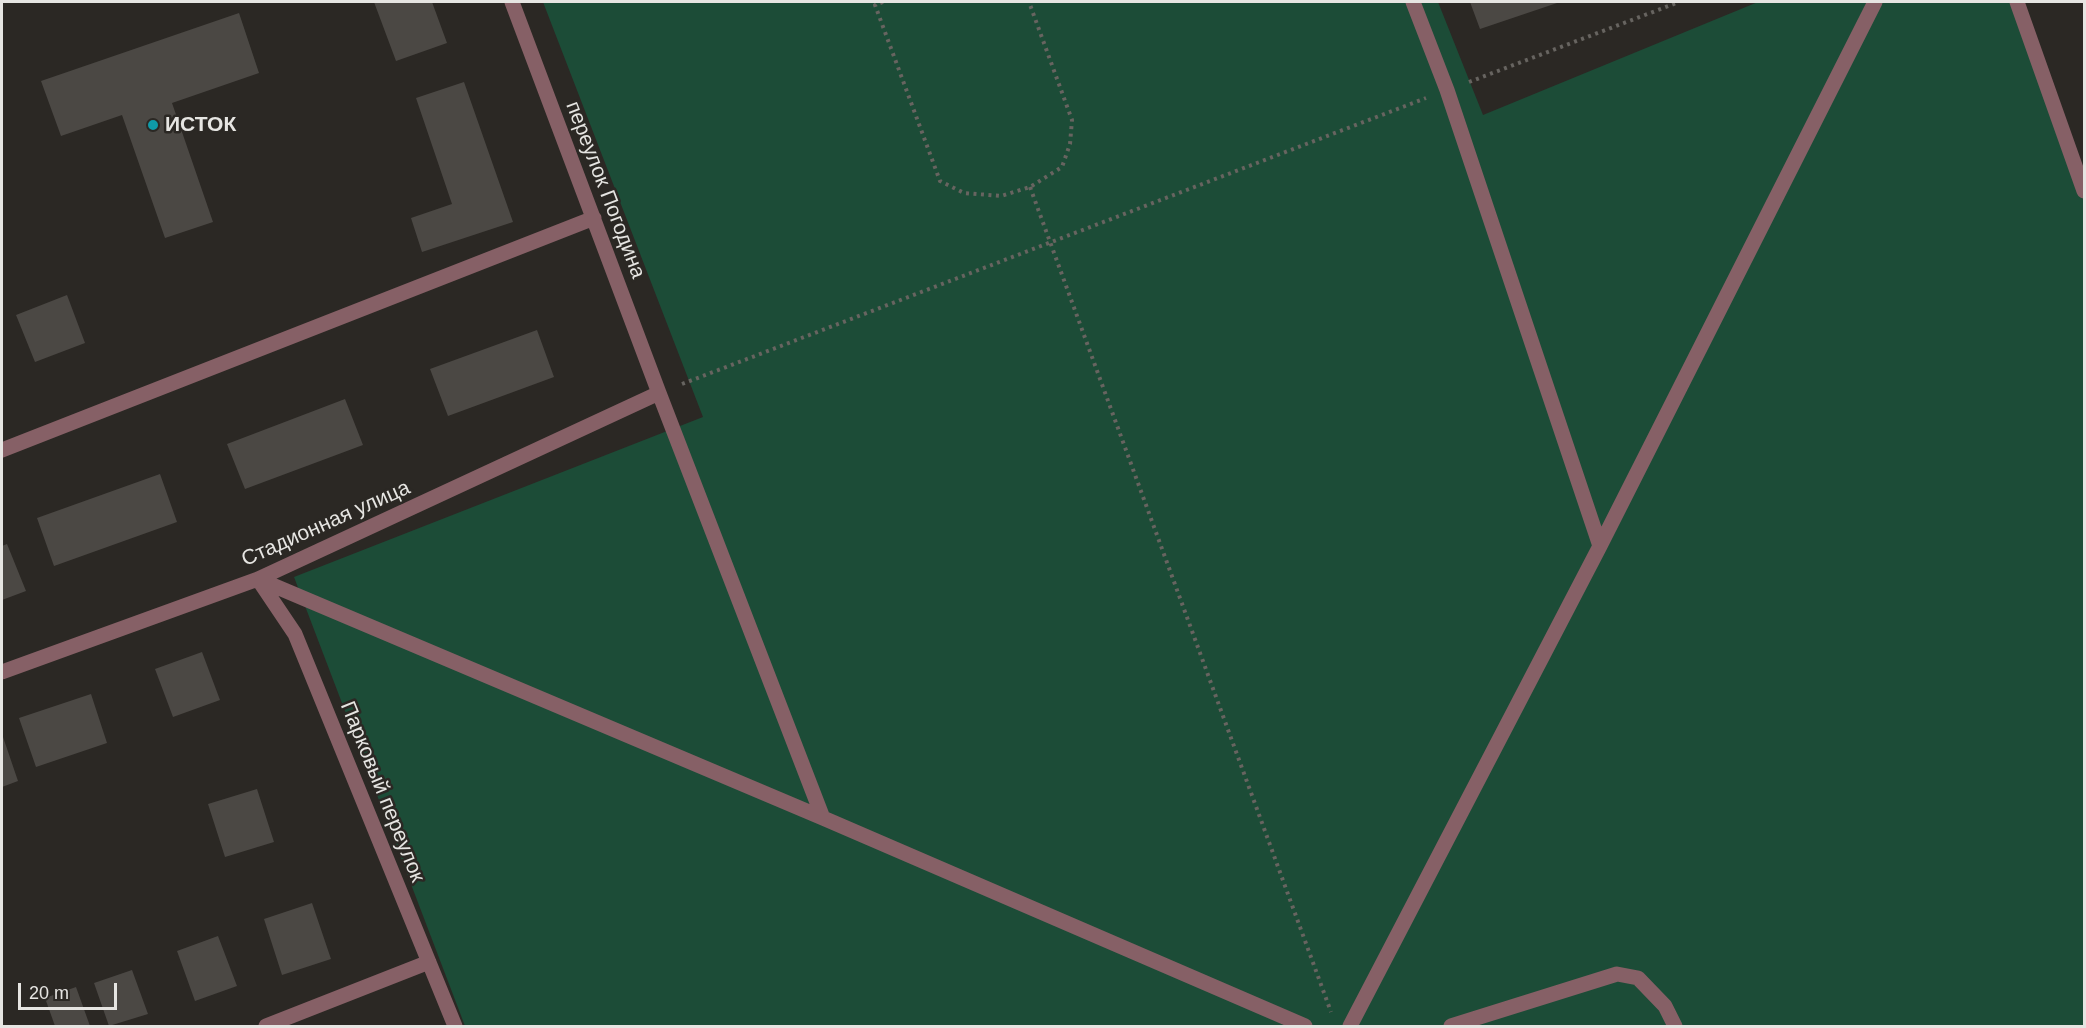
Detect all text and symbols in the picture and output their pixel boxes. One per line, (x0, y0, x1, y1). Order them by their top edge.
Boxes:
street label: переулок Погодина (560, 98, 650, 282)
place label: ИСТОК (165, 112, 236, 138)
marker: ИСТОК (146, 118, 160, 132)
street label: Стадионная улица (238, 476, 414, 572)
street label: Парковый переулок (334, 698, 430, 886)
scale bar (21, 971, 120, 1009)
text: 20 m (29, 983, 69, 1003)

